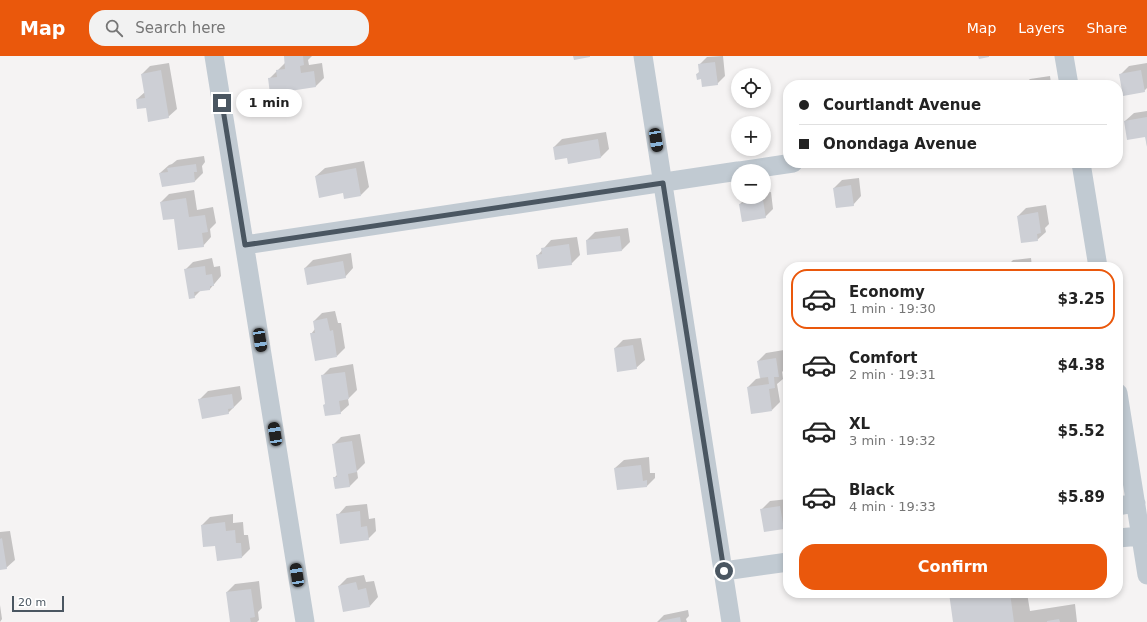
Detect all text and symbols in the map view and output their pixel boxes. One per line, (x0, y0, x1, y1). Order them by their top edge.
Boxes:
search box (89, 10, 369, 46)
text: Map (20, 17, 65, 39)
icon: search (103, 17, 125, 39)
text: Search here (135, 19, 225, 37)
text: Map (967, 20, 996, 36)
text: Layers (1018, 20, 1065, 36)
text: Share (1087, 20, 1127, 36)
map controls (731, 68, 771, 204)
button: locate (731, 68, 771, 108)
callout: 1 min (236, 89, 302, 117)
route end (213, 94, 231, 112)
text: 1 min (249, 95, 289, 110)
text: Courtlandt Avenue (823, 96, 981, 114)
button: + (731, 116, 771, 156)
car (648, 127, 664, 153)
text: Onondaga Avenue (823, 135, 977, 153)
button: − (731, 164, 771, 204)
icon: car (801, 281, 837, 317)
text: Economy (849, 283, 925, 301)
text: $3.25 (1058, 290, 1105, 308)
text: 1 min · 19:30 (849, 301, 936, 316)
car (252, 327, 268, 353)
icon: car (801, 347, 837, 383)
text: Comfort (849, 349, 917, 367)
text: $4.38 (1058, 356, 1105, 374)
text: 2 min · 19:31 (849, 367, 936, 382)
icon: car (801, 413, 837, 449)
text: XL (849, 415, 870, 433)
car (267, 421, 283, 447)
text: $5.52 (1058, 422, 1105, 440)
text: 3 min · 19:32 (849, 433, 936, 448)
icon: car (801, 479, 837, 515)
text: Black (849, 481, 895, 499)
text: $5.89 (1058, 488, 1105, 506)
text: 4 min · 19:33 (849, 499, 936, 514)
button: Confirm (799, 544, 1107, 590)
car (289, 562, 305, 588)
route start (715, 562, 733, 580)
scale bar (12, 594, 64, 613)
text: 20 m (18, 596, 46, 609)

